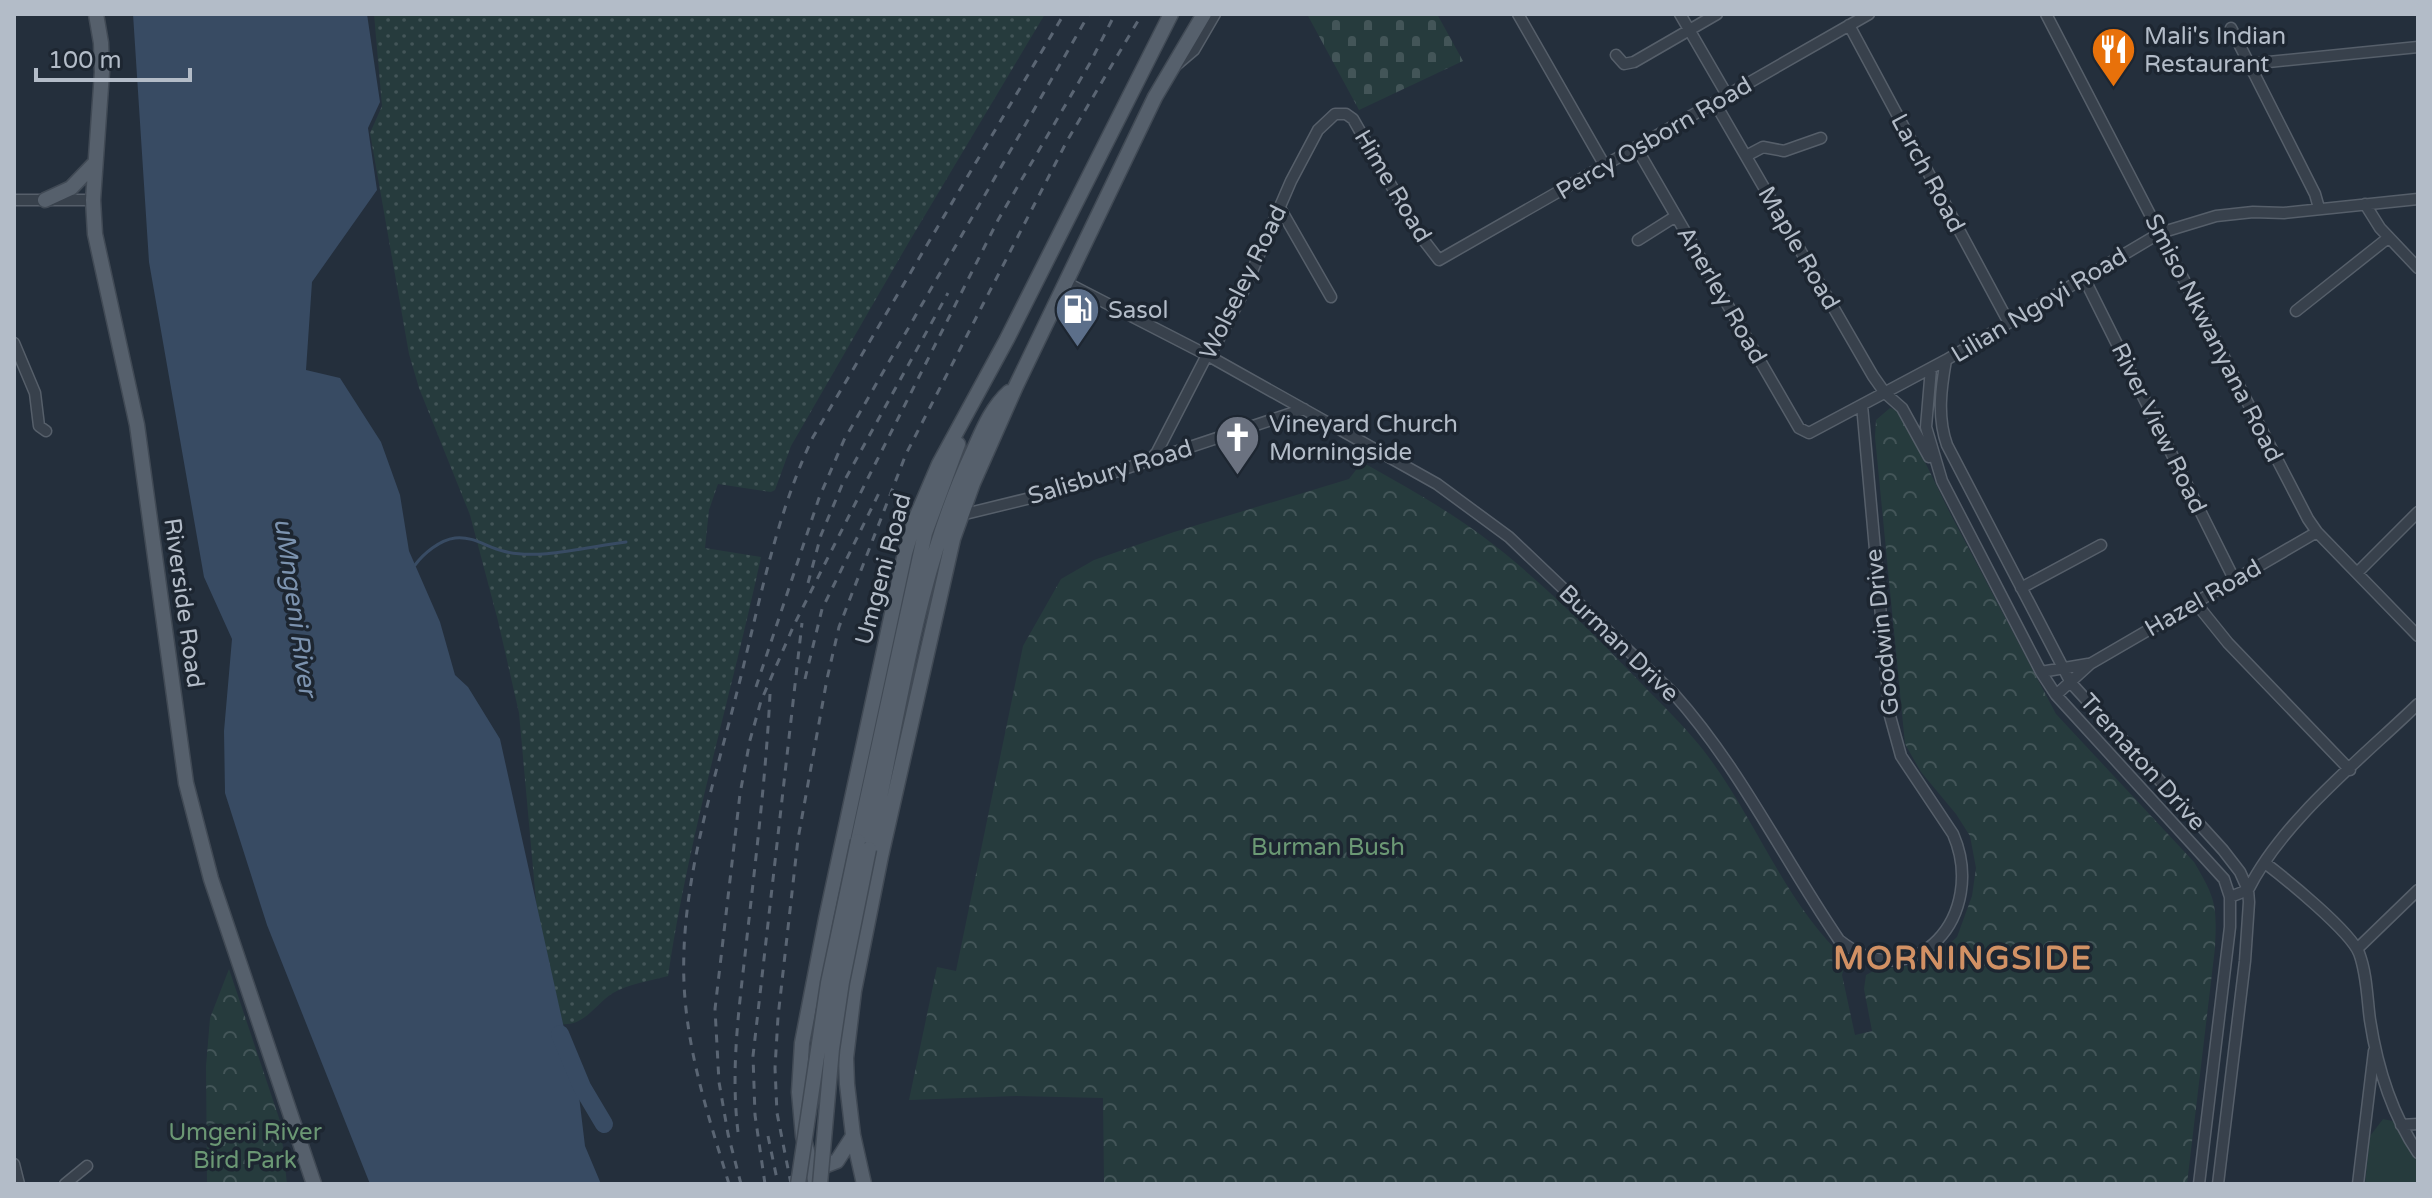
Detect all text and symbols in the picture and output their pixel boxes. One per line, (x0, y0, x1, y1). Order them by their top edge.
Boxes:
place label: Mali's Indian Restaurant (2144, 22, 2286, 79)
restaurant icon: Mali's Indian Restaurant (2089, 26, 2137, 89)
scale bar (36, 32, 190, 82)
text: 100 m (48, 46, 122, 75)
street label: Percy Osborn Road (1551, 71, 1757, 206)
street label: Larch Road (1884, 109, 1971, 237)
street label: Hime Road (1348, 125, 1437, 248)
street label: Maple Road (1752, 181, 1846, 315)
street label: Wolseley Road (1194, 200, 1293, 364)
street label: Smiso Nkwanyana Road (2138, 209, 2289, 467)
street label: Anerley Road (1670, 221, 1773, 369)
street label: Lilian Ngoyi Road (1946, 241, 2132, 369)
fuel station icon: Sasol (1053, 286, 1101, 349)
place label: Sasol (1108, 296, 1168, 325)
street label: River View Road (2105, 338, 2212, 518)
place label: Vineyard Church Morningside (1269, 410, 1458, 467)
church icon: Vineyard Church Morningside (1214, 414, 1262, 477)
street label: Salisbury Road (1025, 434, 1196, 511)
street label: Umgeni Road (849, 490, 918, 648)
street label: Riverside Road (157, 516, 210, 690)
water label: uMngeni River (268, 516, 324, 701)
street label: Goodwin Drive (1859, 547, 1906, 717)
street label: Hazel Road (2140, 553, 2267, 643)
street label: Burman Drive (1553, 579, 1685, 708)
street label: Trematon Drive (2074, 688, 2212, 837)
park label: Burman Bush (1251, 833, 1405, 862)
district label: MORNINGSIDE (1833, 940, 2093, 978)
park label: Umgeni River Bird Park (168, 1118, 323, 1175)

